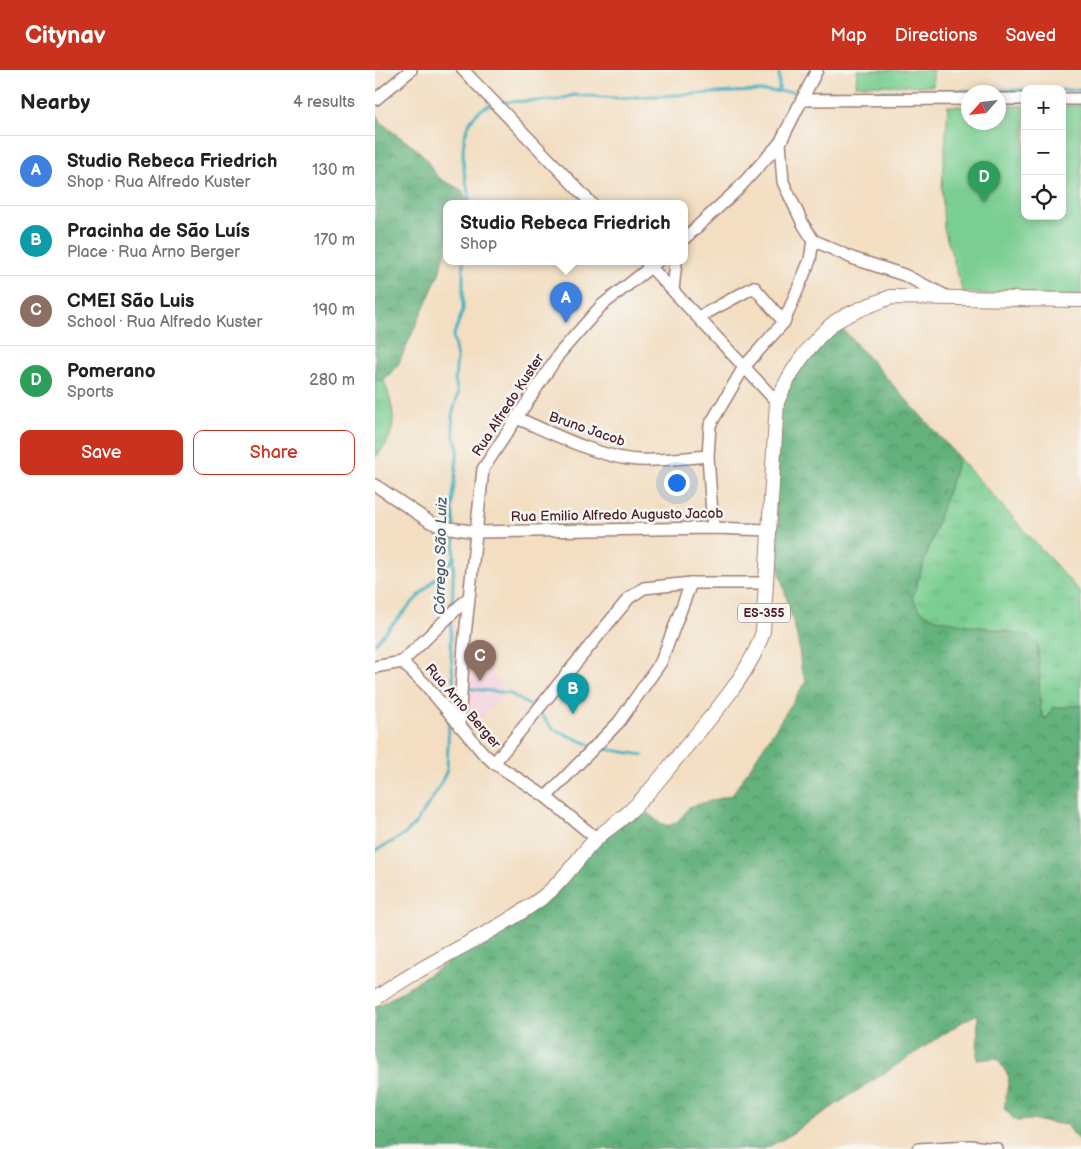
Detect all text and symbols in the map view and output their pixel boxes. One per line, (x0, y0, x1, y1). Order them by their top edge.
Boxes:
text: Citynav (25, 21, 106, 50)
text: Map (831, 25, 867, 46)
text: Directions (895, 25, 977, 46)
text: Saved (1005, 25, 1056, 46)
north arrow (961, 85, 1006, 130)
map controls (1021, 85, 1066, 220)
button: + (1021, 85, 1066, 130)
text: Nearby (20, 90, 90, 115)
text: 4 results (293, 93, 355, 112)
button: − (1021, 130, 1066, 175)
text: Studio Rebeca Friedrich (67, 150, 277, 173)
text: A (31, 161, 41, 180)
text: 130 m (312, 161, 355, 180)
pin: D (968, 161, 1000, 202)
text: Shop · Rua Alfredo Kuster (67, 173, 250, 192)
button: locate (1021, 175, 1066, 220)
popup (443, 200, 688, 265)
text: Studio Rebeca Friedrich (460, 212, 671, 235)
text: Pracinha de São Luís (67, 220, 250, 243)
text: B (30, 231, 42, 250)
text: 170 m (314, 231, 355, 250)
text: Shop (460, 235, 497, 254)
text: Place · Rua Arno Berger (67, 243, 240, 262)
pin: A (550, 282, 582, 323)
text: CMEI São Luis (67, 290, 194, 313)
text: C (30, 301, 42, 320)
text: 190 m (313, 301, 355, 320)
text: School · Rua Alfredo Kuster (67, 313, 262, 332)
street label: Rua Alfredo Kuster (468, 350, 548, 460)
text: Pomerano (67, 360, 155, 383)
text: D (30, 371, 42, 390)
text: 280 m (309, 371, 355, 390)
text: Sports (67, 383, 114, 402)
street label: Bruno Jacob (547, 408, 627, 450)
button: Save (20, 430, 183, 475)
button: Share (193, 430, 355, 475)
your location (664, 470, 690, 496)
water label: Córrego São Luiz (430, 496, 452, 615)
street label: Rua Emilio Alfredo Augusto Jacob (511, 505, 724, 525)
road number: ES-355 (738, 604, 790, 622)
pin: C (464, 640, 496, 681)
street label: Rua Arno Berger (422, 660, 505, 753)
pin: B (557, 673, 589, 714)

